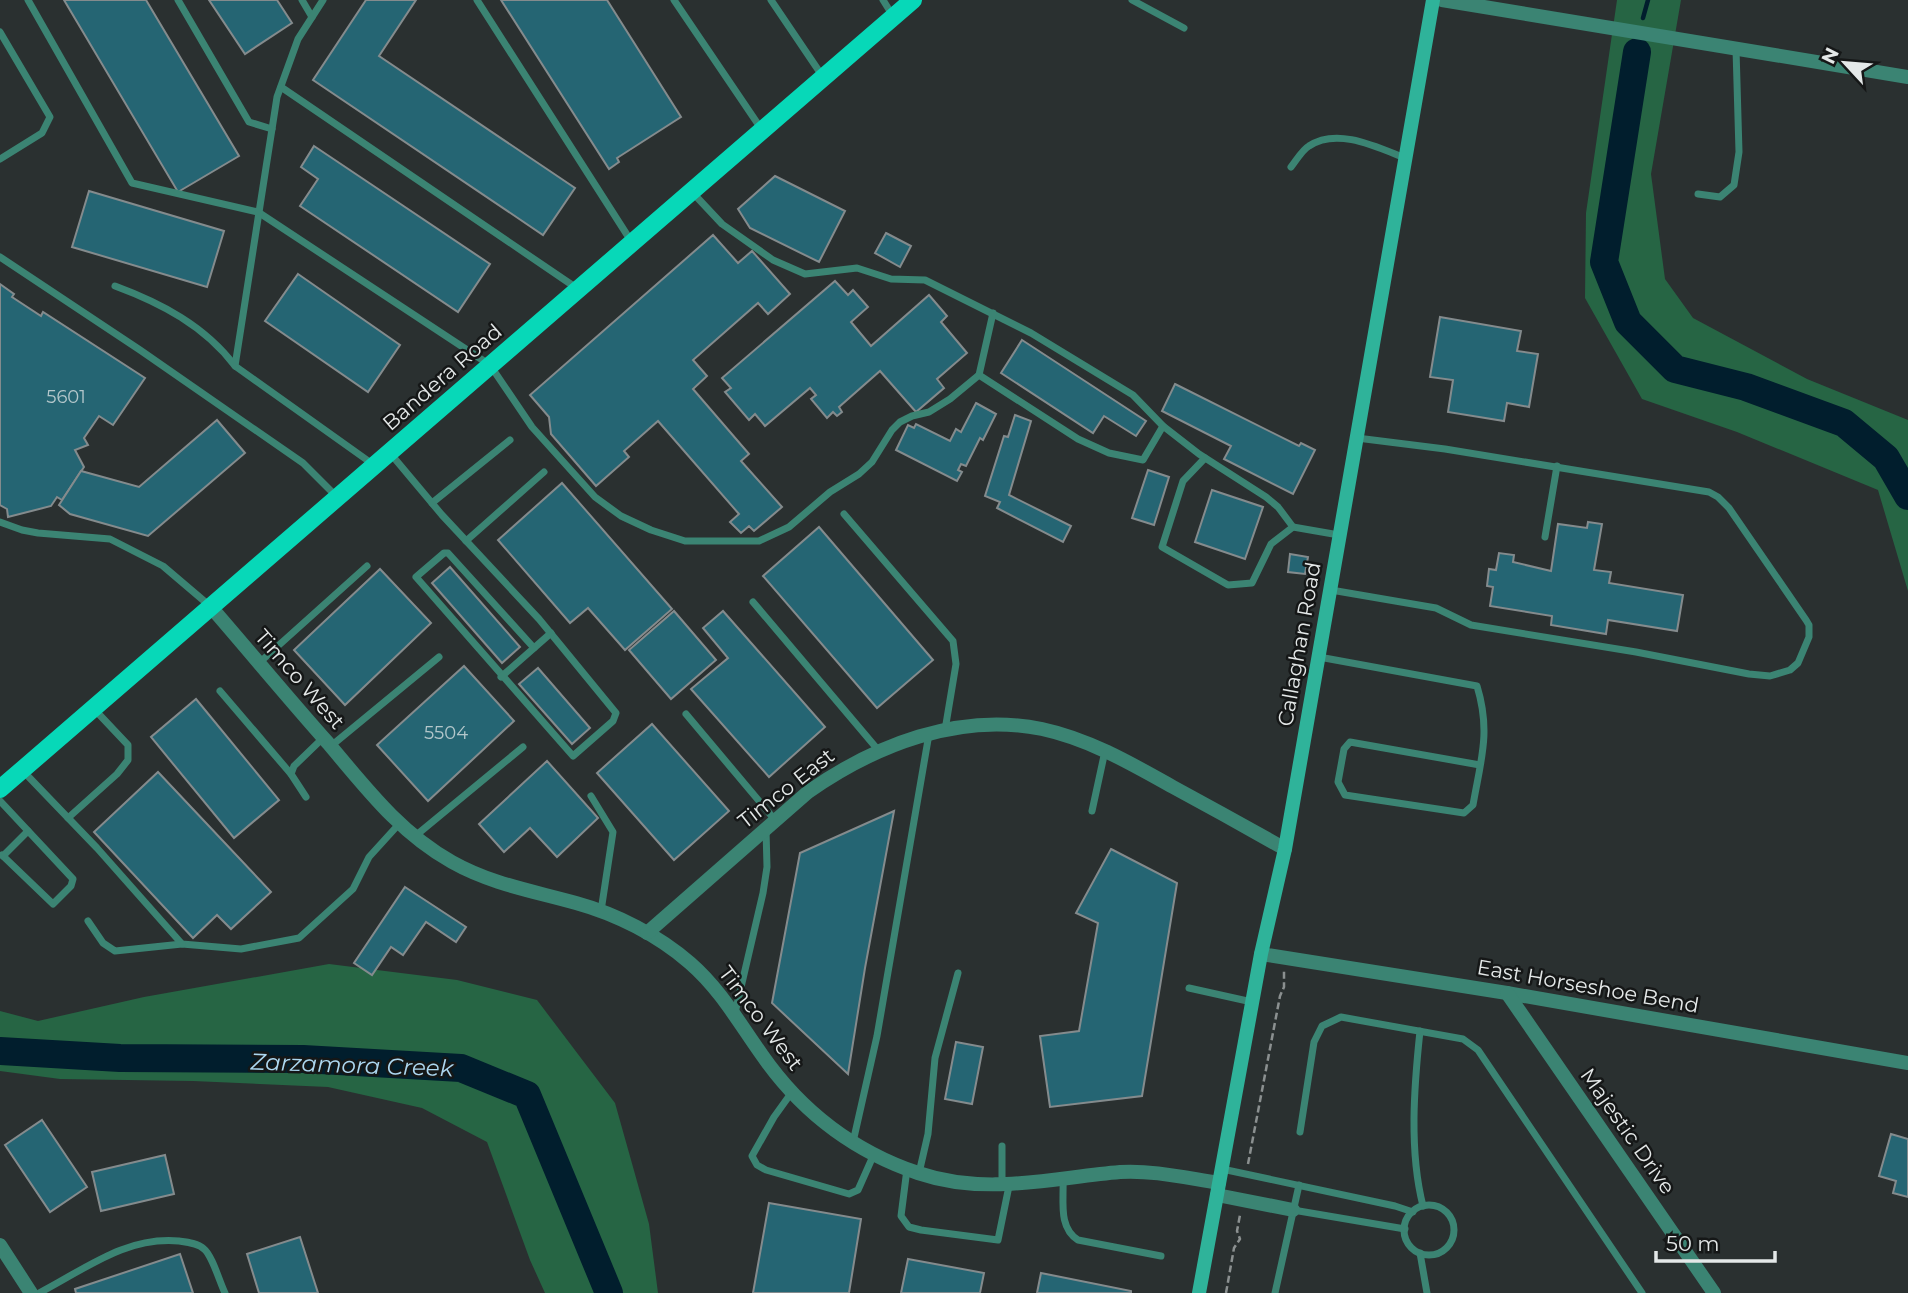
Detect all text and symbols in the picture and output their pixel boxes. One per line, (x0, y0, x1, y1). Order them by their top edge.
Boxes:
north arrow (1810, 28, 1880, 98)
text: N (1816, 44, 1844, 68)
street label: Bandera Road (377, 318, 507, 436)
house number: 5601 (46, 386, 86, 408)
street label: Callaghan Road (1272, 560, 1326, 728)
street label: Timco West (250, 624, 350, 734)
house number: 5504 (424, 722, 468, 744)
street label: Timco East (733, 743, 839, 833)
street label: East Horseshoe Bend (1475, 954, 1701, 1018)
street label: Timco West (714, 961, 808, 1075)
water label: Zarzamora Creek (249, 1047, 455, 1083)
street label: Majestic Drive (1575, 1063, 1681, 1199)
scale bar (1656, 1220, 1775, 1264)
text: 50 m (1666, 1231, 1720, 1256)

